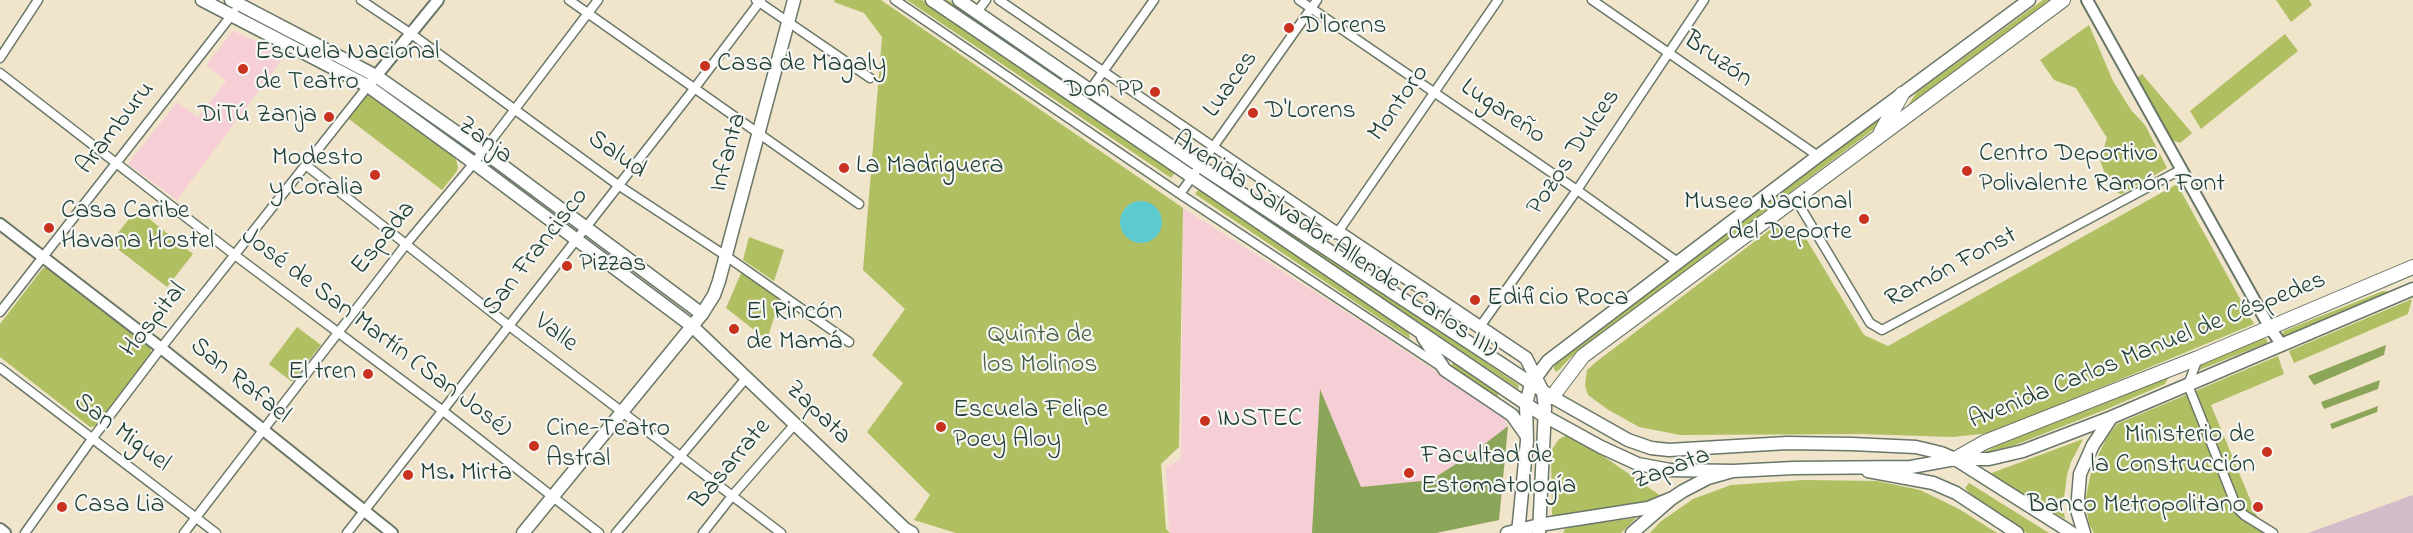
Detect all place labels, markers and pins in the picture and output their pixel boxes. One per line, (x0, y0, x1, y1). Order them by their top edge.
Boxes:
place label: D'lorens (1301, 12, 1386, 44)
marker: D'lorens (1282, 21, 1296, 35)
place label: Escuela Nacional de Teatro (255, 38, 439, 100)
place label: Casa de Magaly (717, 50, 886, 82)
marker: Casa de Magaly (698, 59, 712, 73)
marker: Escuela Nacional de Teatro (236, 62, 250, 76)
place label: Don PP (1064, 76, 1143, 108)
marker: Don PP (1148, 85, 1162, 99)
place label: D'Lorens (1265, 97, 1356, 129)
place label: DiTú Zanja (198, 101, 317, 133)
marker: D'Lorens (1246, 106, 1260, 120)
marker: DiTú Zanja (322, 110, 336, 124)
place label: Centro Deportivo Polivalente Ramón Font (1979, 140, 2225, 201)
place label: Modesto y Coralia (269, 144, 363, 206)
place label: La Madriguera (856, 152, 1004, 184)
marker: La Madriguera (837, 161, 851, 175)
marker: Centro Deportivo Polivalente Ramón Font (1960, 164, 1974, 178)
marker: Modesto y Coralia (368, 168, 382, 182)
place label: Museo Nacional del Deporte (1684, 188, 1852, 249)
place label: Casa Caribe Havana Hostel (61, 197, 214, 258)
marker: Museo Nacional del Deporte (1857, 212, 1871, 226)
marker: Casa Caribe Havana Hostel (42, 221, 56, 235)
place label: Pizzas (579, 250, 646, 282)
marker: Pizzas (560, 259, 574, 273)
place label: Edificio Roca (1487, 284, 1629, 316)
marker: Edificio Roca (1468, 293, 1482, 307)
place label: El Rincón de Mamá (746, 298, 842, 360)
marker: El Rincón de Mamá (727, 322, 741, 336)
place label: El tren (288, 358, 356, 390)
marker: El tren (361, 367, 375, 381)
place label: Escuela Felipe Poey Aloy (953, 396, 1108, 458)
place label: INSTEC (1217, 405, 1302, 437)
marker: INSTEC (1198, 414, 1212, 428)
place label: Cine-Teatro Astral (546, 415, 670, 476)
marker: Escuela Felipe Poey Aloy (934, 420, 948, 434)
place label: Ministerio de la Construcción (2091, 421, 2255, 482)
marker: Cine-Teatro Astral (527, 439, 541, 453)
place label: Facultad de Estomatología (1421, 442, 1576, 503)
marker: Ministerio de la Construcción (2260, 445, 2274, 459)
place label: Ms. Mirta (420, 459, 512, 491)
marker: Facultad de Estomatología (1402, 466, 1416, 480)
marker: Ms. Mirta (401, 468, 415, 482)
place label: Casa Lia (74, 491, 164, 523)
place label: Banco Metropolitano (2027, 491, 2246, 523)
marker: Casa Lia (55, 500, 69, 514)
marker: Banco Metropolitano (2251, 500, 2265, 514)

